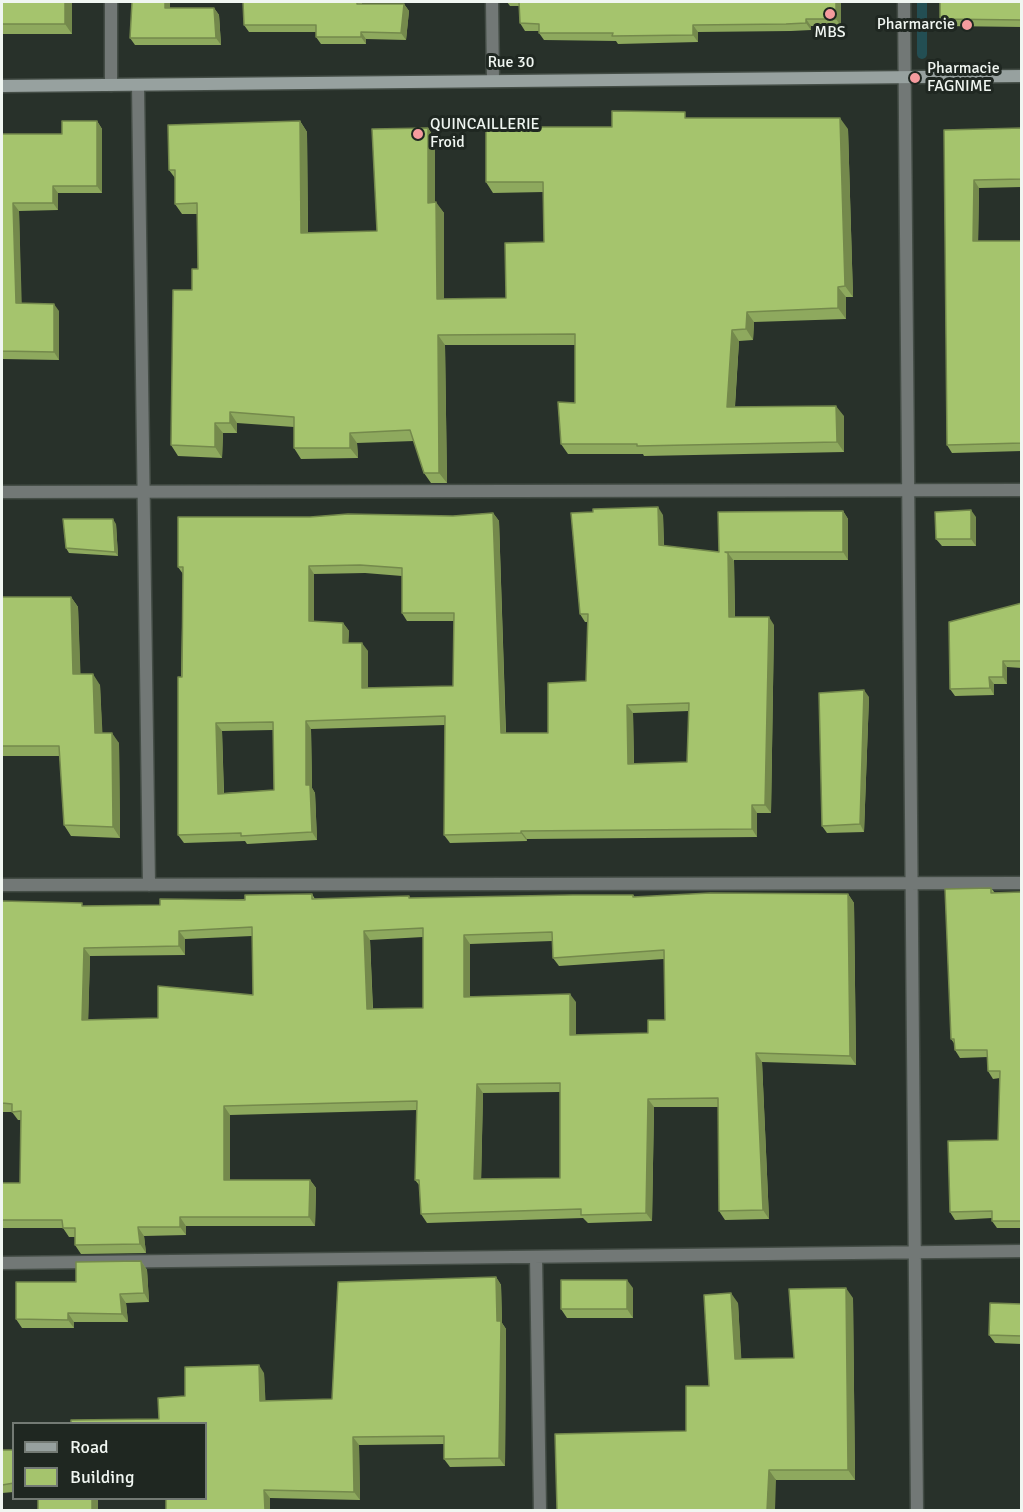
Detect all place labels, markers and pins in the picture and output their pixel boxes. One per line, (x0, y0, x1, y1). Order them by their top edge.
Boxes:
marker: MBS (823, 7, 837, 21)
place label: Pharmarcie (877, 15, 955, 35)
marker: Pharmarcie (960, 18, 974, 32)
place label: MBS (814, 23, 846, 43)
place label: Pharmacie FAGNIME (927, 59, 1000, 97)
marker: Pharmacie FAGNIME (908, 71, 922, 85)
place label: QUINCAILLERIE Froid (430, 115, 540, 153)
marker: QUINCAILLERIE Froid (411, 127, 425, 141)

